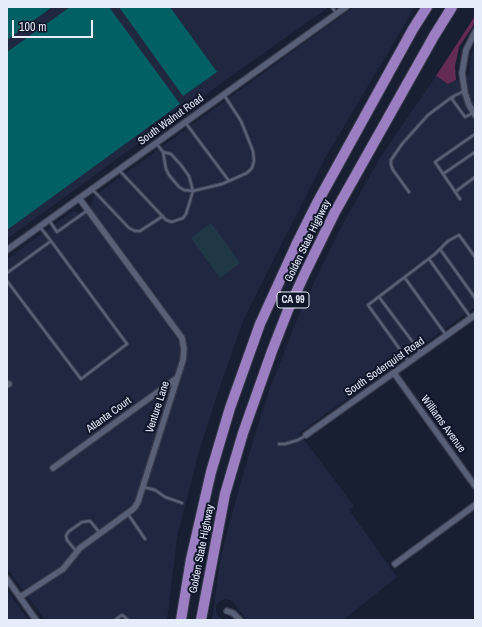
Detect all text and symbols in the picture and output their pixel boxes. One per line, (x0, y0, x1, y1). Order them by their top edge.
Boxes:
scale bar (14, 12, 95, 38)
text: 100 m (19, 19, 46, 35)
street label: South Walnut Road (136, 92, 206, 148)
street label: Golden State Highway (282, 198, 334, 284)
road number: CA 99 (277, 292, 309, 308)
street label: South Soderquist Road (343, 335, 427, 399)
street label: Venture Lane (143, 379, 173, 435)
street label: Williams Avenue (418, 393, 468, 455)
street label: Atlanta Court (84, 394, 134, 436)
street label: Golden State Highway (187, 503, 217, 595)

